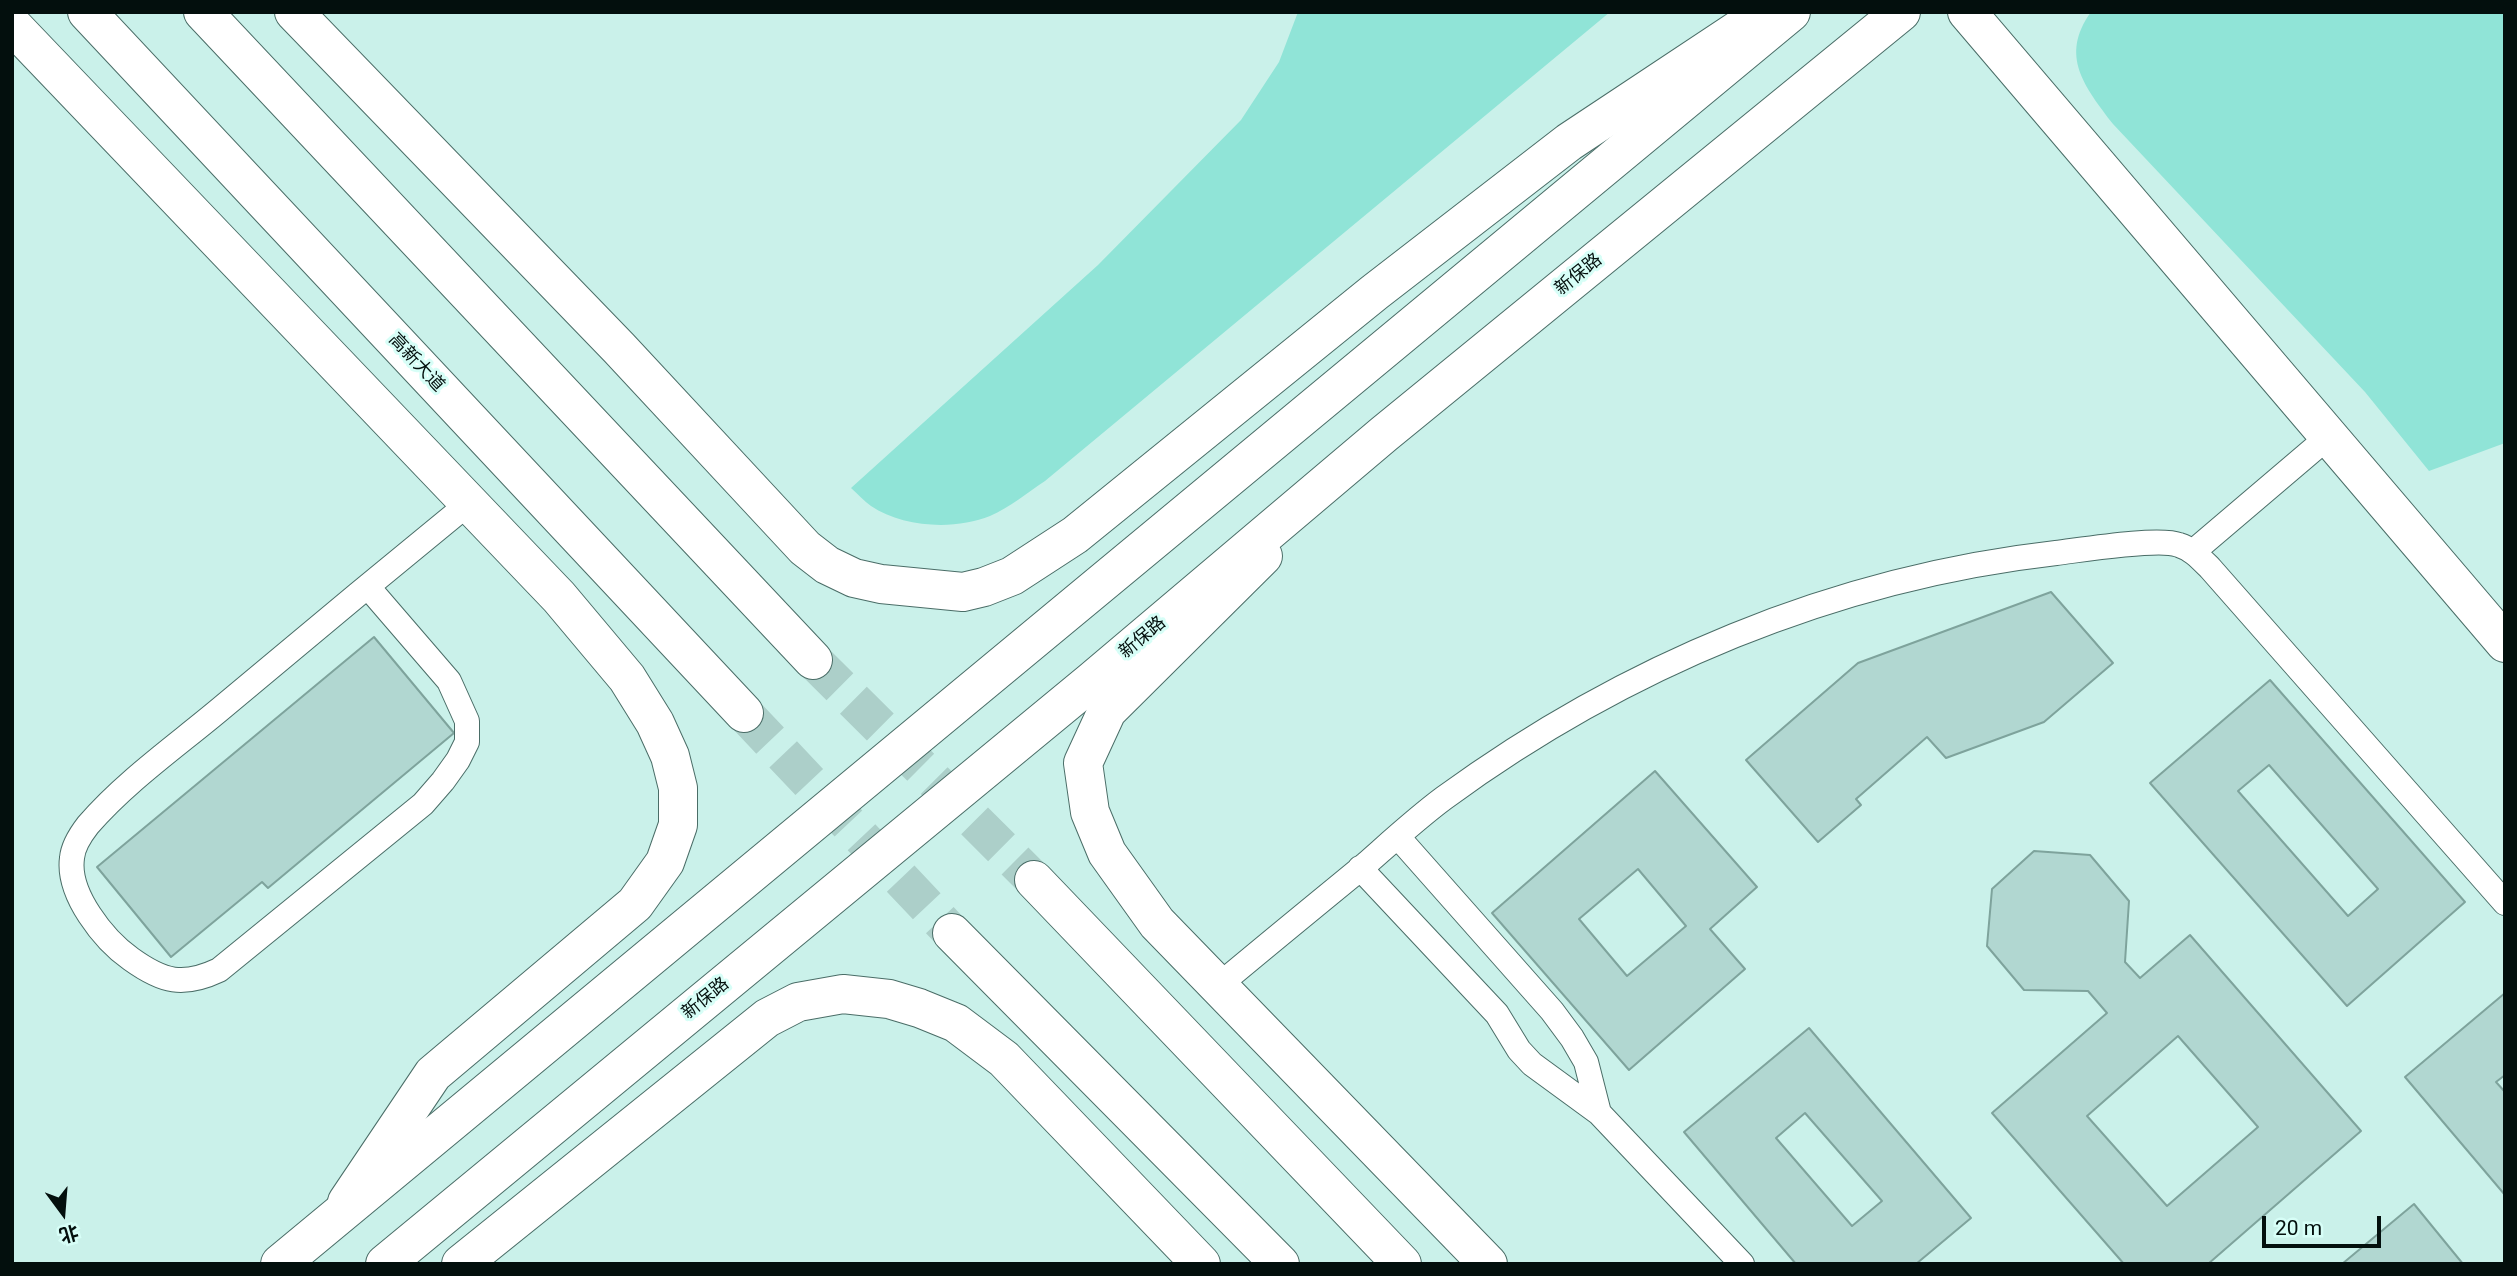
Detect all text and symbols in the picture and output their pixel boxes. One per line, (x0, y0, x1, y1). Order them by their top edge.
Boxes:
street label: 新保路 (1551, 250, 1607, 300)
street label: 高新大道 (384, 329, 448, 397)
street label: 新保路 (1115, 612, 1171, 664)
street label: 新保路 (678, 974, 734, 1024)
north arrow (28, 1178, 98, 1248)
scale bar (2265, 1202, 2384, 1246)
text: 20 m (2275, 1216, 2322, 1240)
text: 北 (57, 1220, 81, 1247)

